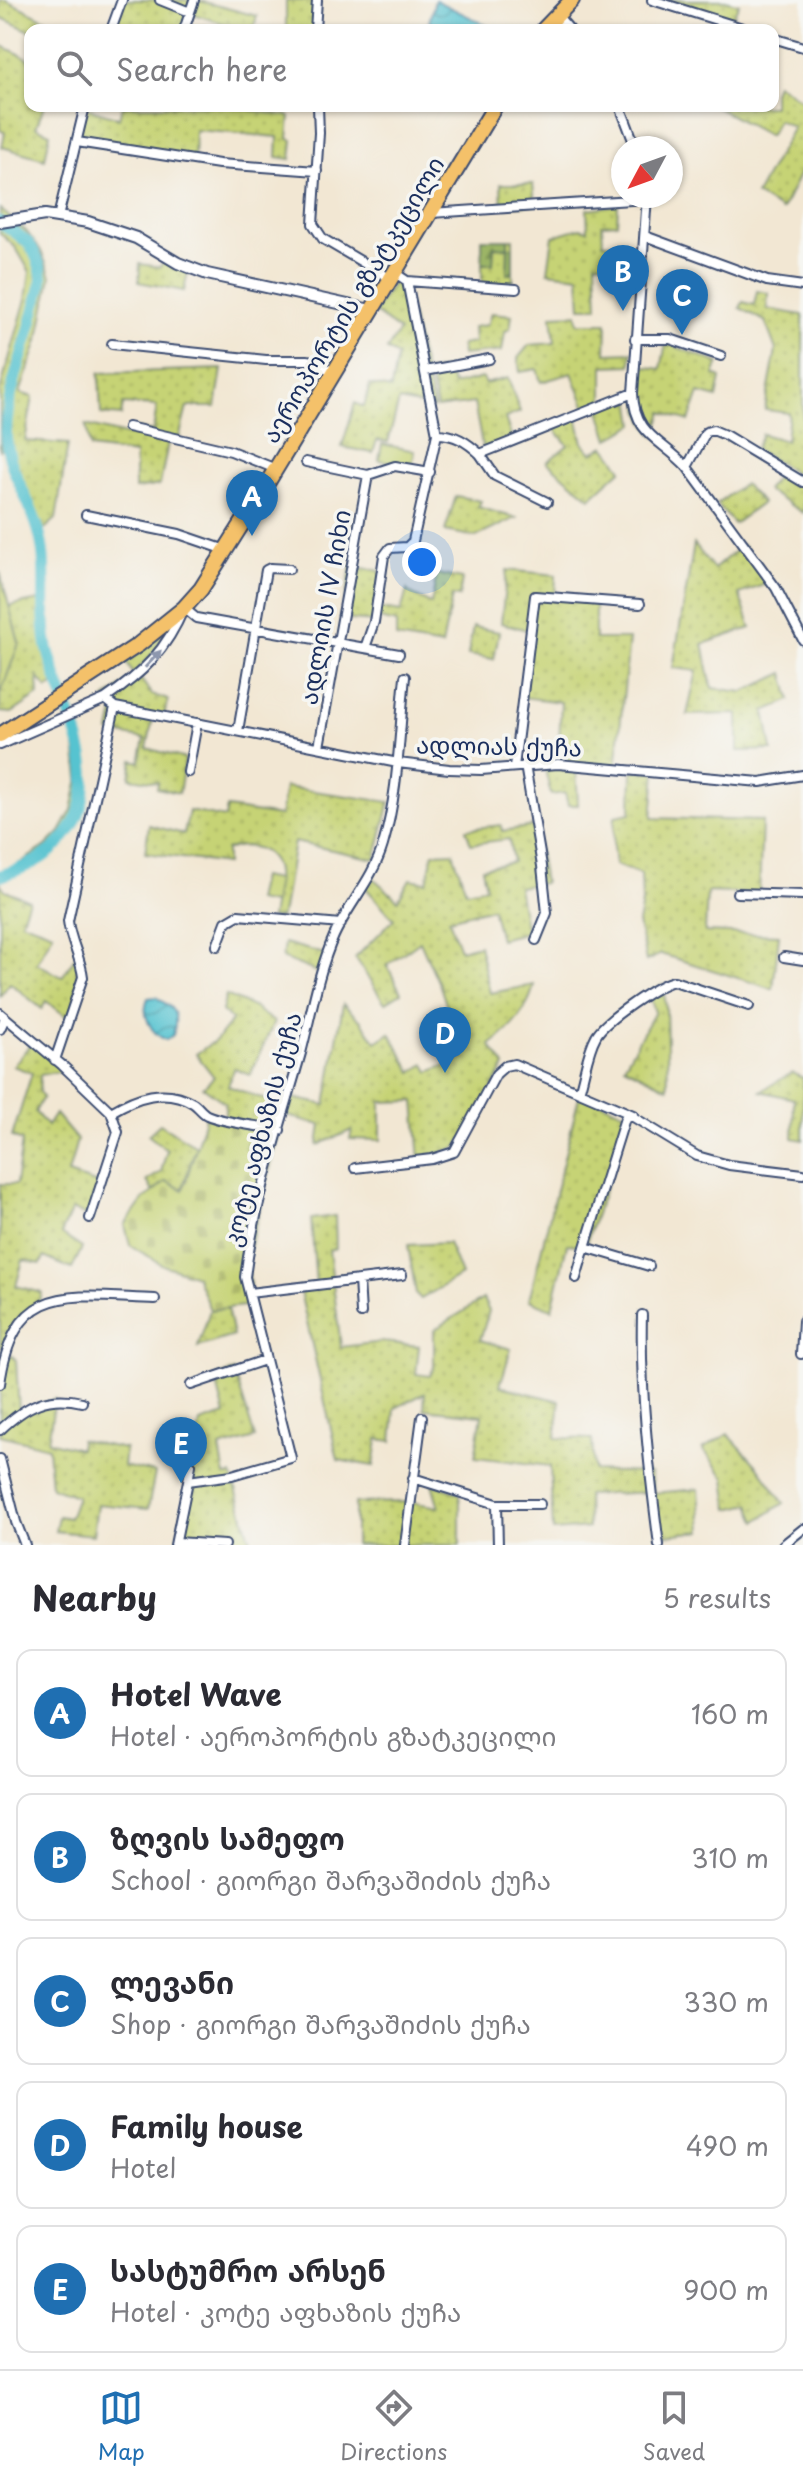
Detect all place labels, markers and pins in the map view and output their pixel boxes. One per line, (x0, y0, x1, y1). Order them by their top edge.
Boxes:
pin: B (597, 245, 649, 311)
pin: C (656, 269, 708, 335)
pin: A (226, 470, 278, 536)
pin: D (419, 1007, 471, 1073)
pin: E (155, 1417, 207, 1483)

